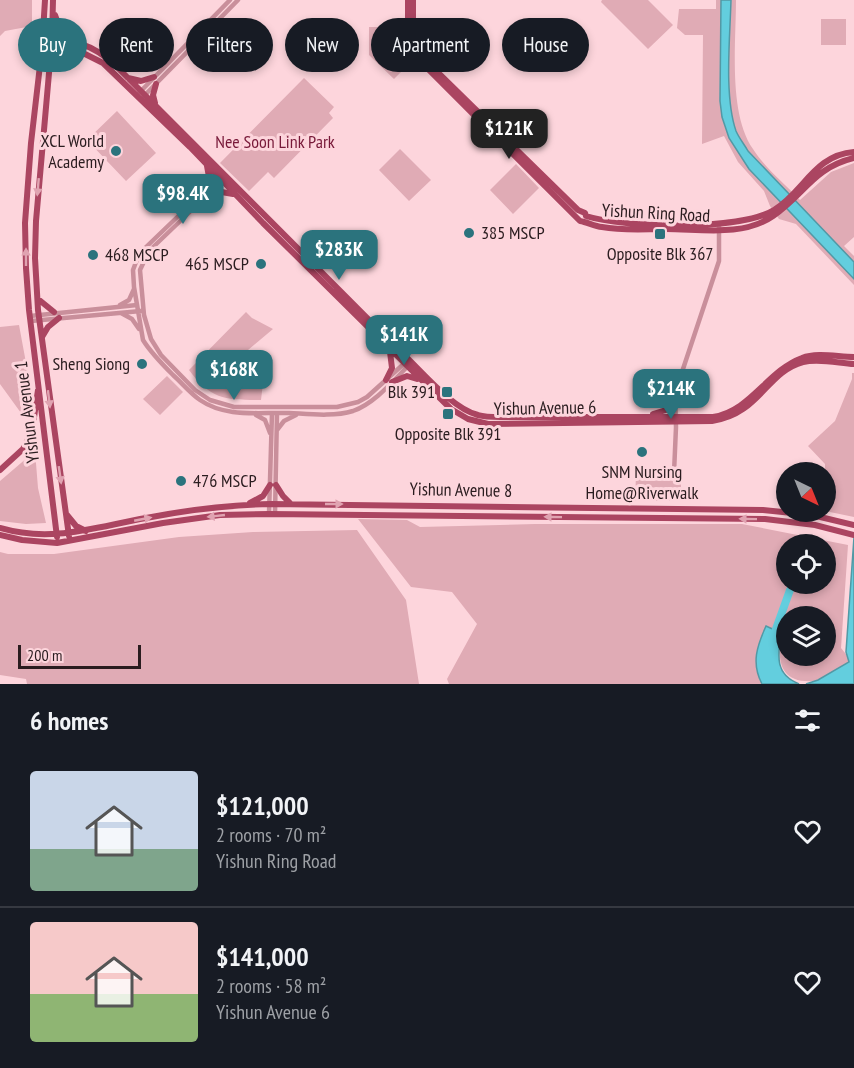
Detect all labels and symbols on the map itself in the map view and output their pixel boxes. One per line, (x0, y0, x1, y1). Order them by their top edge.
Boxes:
pin: $121K (467, 109, 551, 160)
place label: XCL World Academy (41, 129, 104, 173)
park label: Nee Soon Link Park (215, 130, 335, 153)
marker: XCL World Academy (109, 144, 123, 158)
pin: $98.4K (134, 174, 232, 225)
one-way arrow (34, 178, 43, 197)
street label: Yishun Ring Road (601, 198, 711, 227)
place label: 385 MSCP (481, 221, 545, 244)
marker: 385 MSCP (462, 226, 476, 240)
marker: Opposite Blk 367 (653, 227, 667, 241)
pin: $283K (297, 230, 381, 281)
place label: Opposite Blk 367 (607, 242, 713, 265)
place label: 468 MSCP (105, 243, 169, 266)
one-way arrow (21, 248, 31, 267)
marker: 468 MSCP (86, 248, 100, 262)
place label: 465 MSCP (185, 252, 249, 275)
marker: 465 MSCP (254, 257, 268, 271)
pin: $141K (362, 315, 446, 366)
pin: $168K (192, 350, 276, 401)
place label: Sheng Siong (52, 352, 130, 375)
marker: Sheng Siong (135, 357, 149, 371)
street label: Yishun Avenue 1 (9, 360, 44, 464)
pin: $214K (629, 369, 713, 420)
place label: Blk 391 (388, 380, 435, 403)
marker: Blk 391 (440, 385, 454, 399)
one-way arrow (45, 389, 54, 408)
street label: Yishun Avenue 6 (494, 395, 596, 420)
marker: Opposite Blk 391 (441, 407, 455, 421)
place label: Opposite Blk 391 (395, 422, 501, 445)
marker: SNM Nursing Home@Riverwalk (635, 445, 649, 459)
place label: SNM Nursing Home@Riverwalk (586, 460, 698, 504)
north arrow (776, 462, 836, 522)
one-way arrow (55, 466, 64, 485)
place label: 476 MSCP (193, 469, 257, 492)
marker: 476 MSCP (174, 474, 188, 488)
street label: Yishun Avenue 8 (410, 477, 512, 502)
one-way arrow (325, 499, 344, 509)
one-way arrow (206, 511, 225, 521)
one-way arrow (544, 512, 563, 522)
one-way arrow (134, 514, 153, 523)
one-way arrow (739, 514, 758, 524)
scale bar (18, 642, 141, 670)

